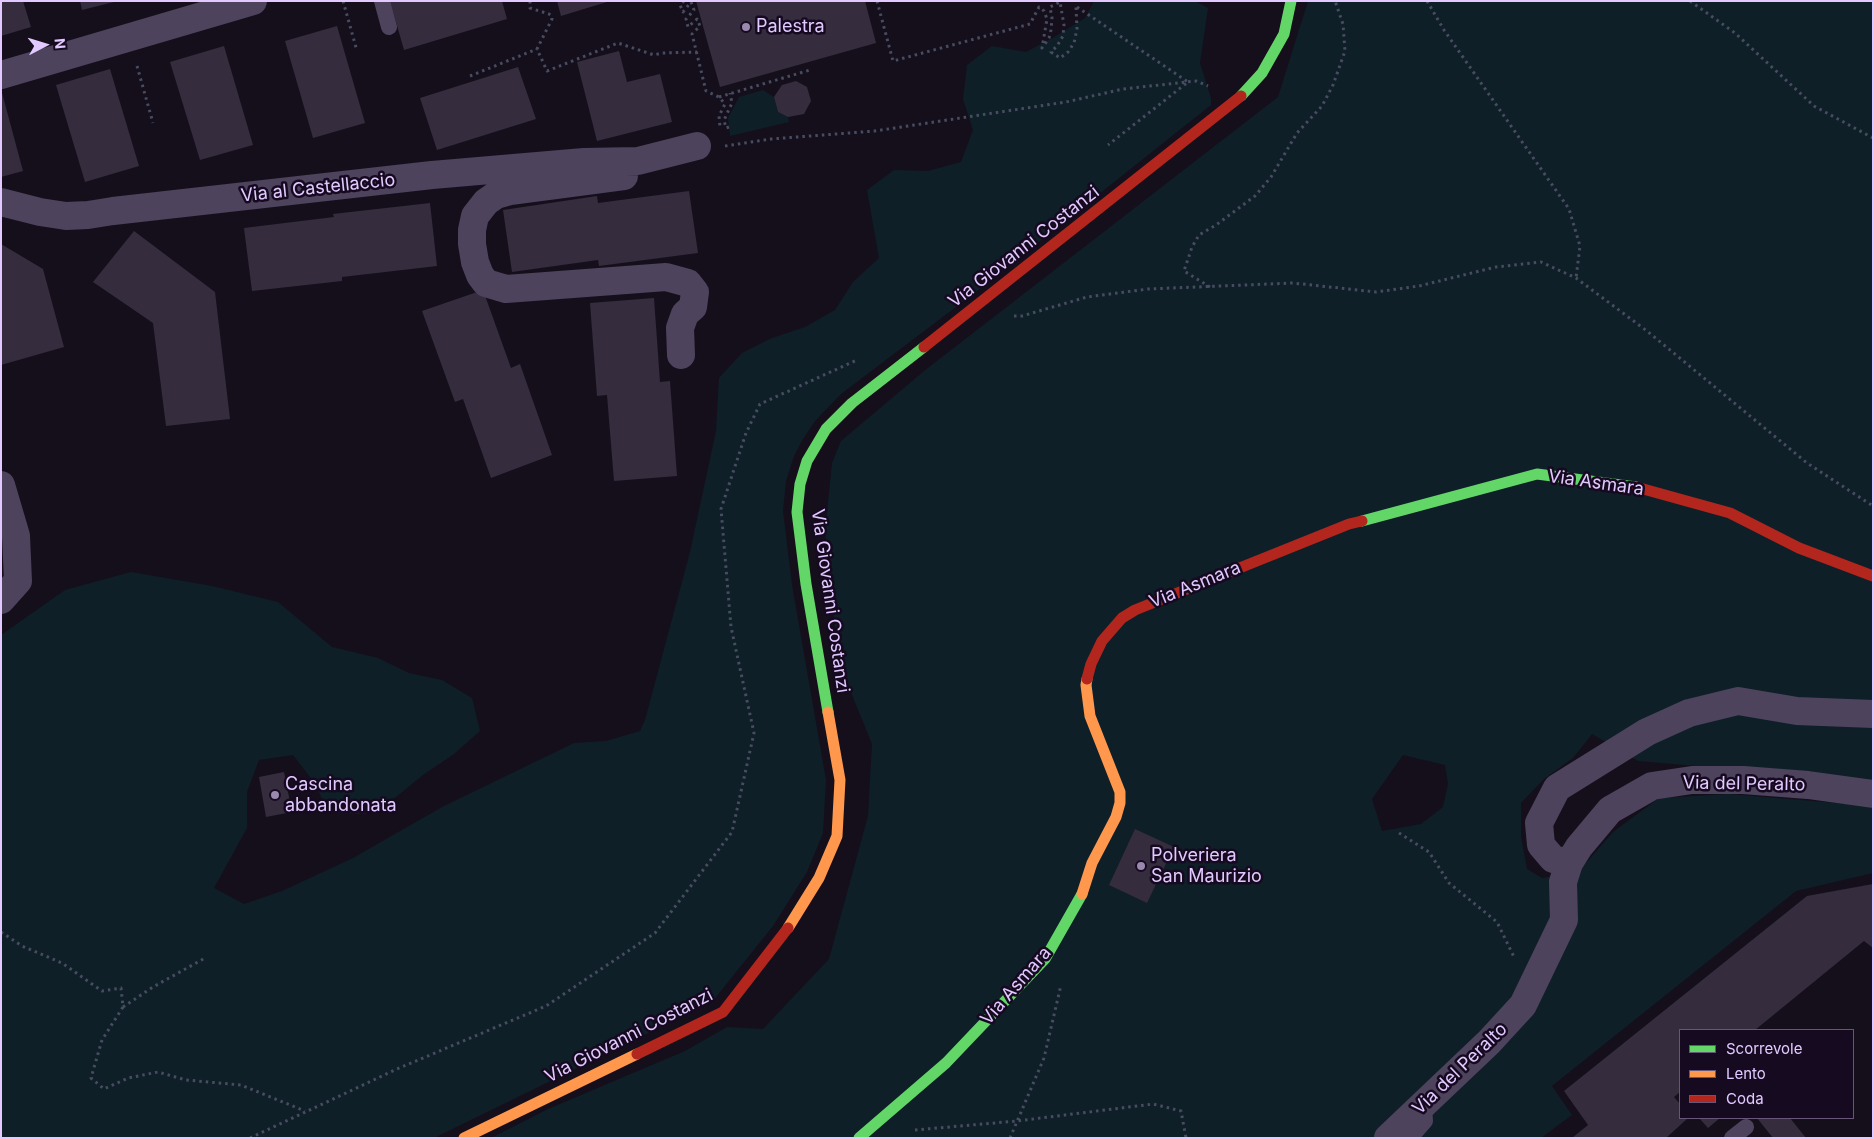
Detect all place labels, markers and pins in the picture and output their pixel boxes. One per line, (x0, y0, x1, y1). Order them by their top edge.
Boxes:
place label: Palestra (756, 16, 825, 38)
marker: Palestra (740, 21, 752, 33)
place label: Cascina abbandonata (285, 774, 397, 816)
marker: Cascina abbandonata (269, 789, 281, 801)
place label: Polveriera San Maurizio (1151, 845, 1262, 888)
marker: Polveriera San Maurizio (1135, 860, 1147, 872)

